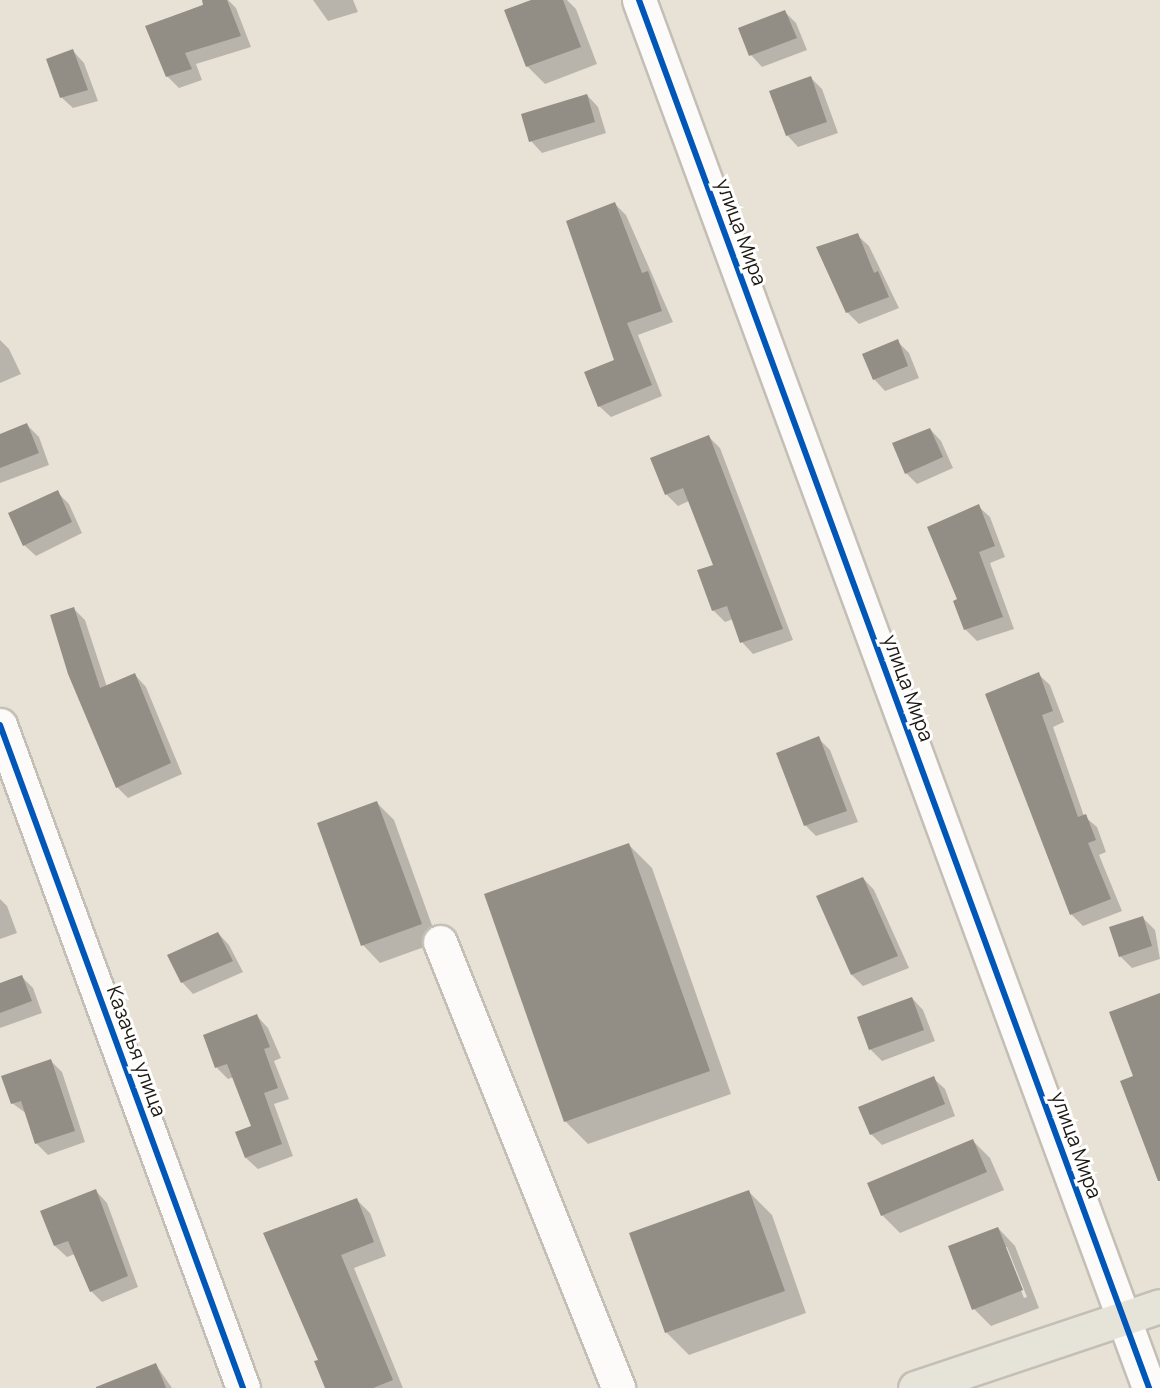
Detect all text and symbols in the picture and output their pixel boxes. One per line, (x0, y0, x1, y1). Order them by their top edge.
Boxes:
street label: улица Мира (712, 175, 772, 289)
street label: улица Мира (879, 631, 939, 745)
street label: Казачья улица (102, 982, 172, 1120)
street label: улица Мира (1047, 1088, 1107, 1202)

